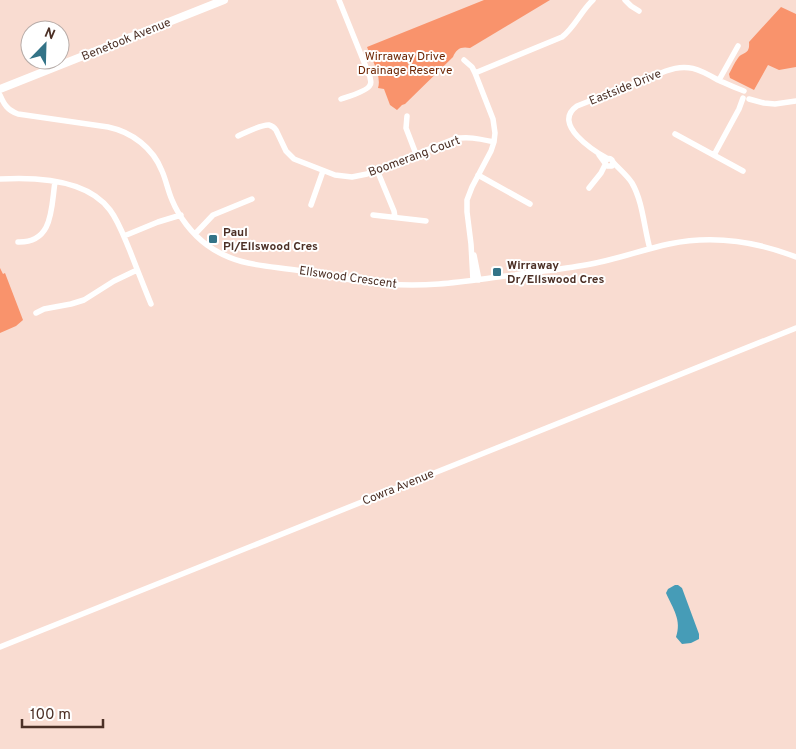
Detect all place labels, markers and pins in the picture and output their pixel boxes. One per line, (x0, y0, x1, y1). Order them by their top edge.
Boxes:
place label: Paul Pl/Ellswood Cres (223, 225, 318, 255)
marker: Paul Pl/Ellswood Cres (207, 233, 219, 245)
place label: Wirraway Dr/Ellswood Cres (507, 258, 604, 288)
marker: Wirraway Dr/Ellswood Cres (491, 266, 503, 278)

